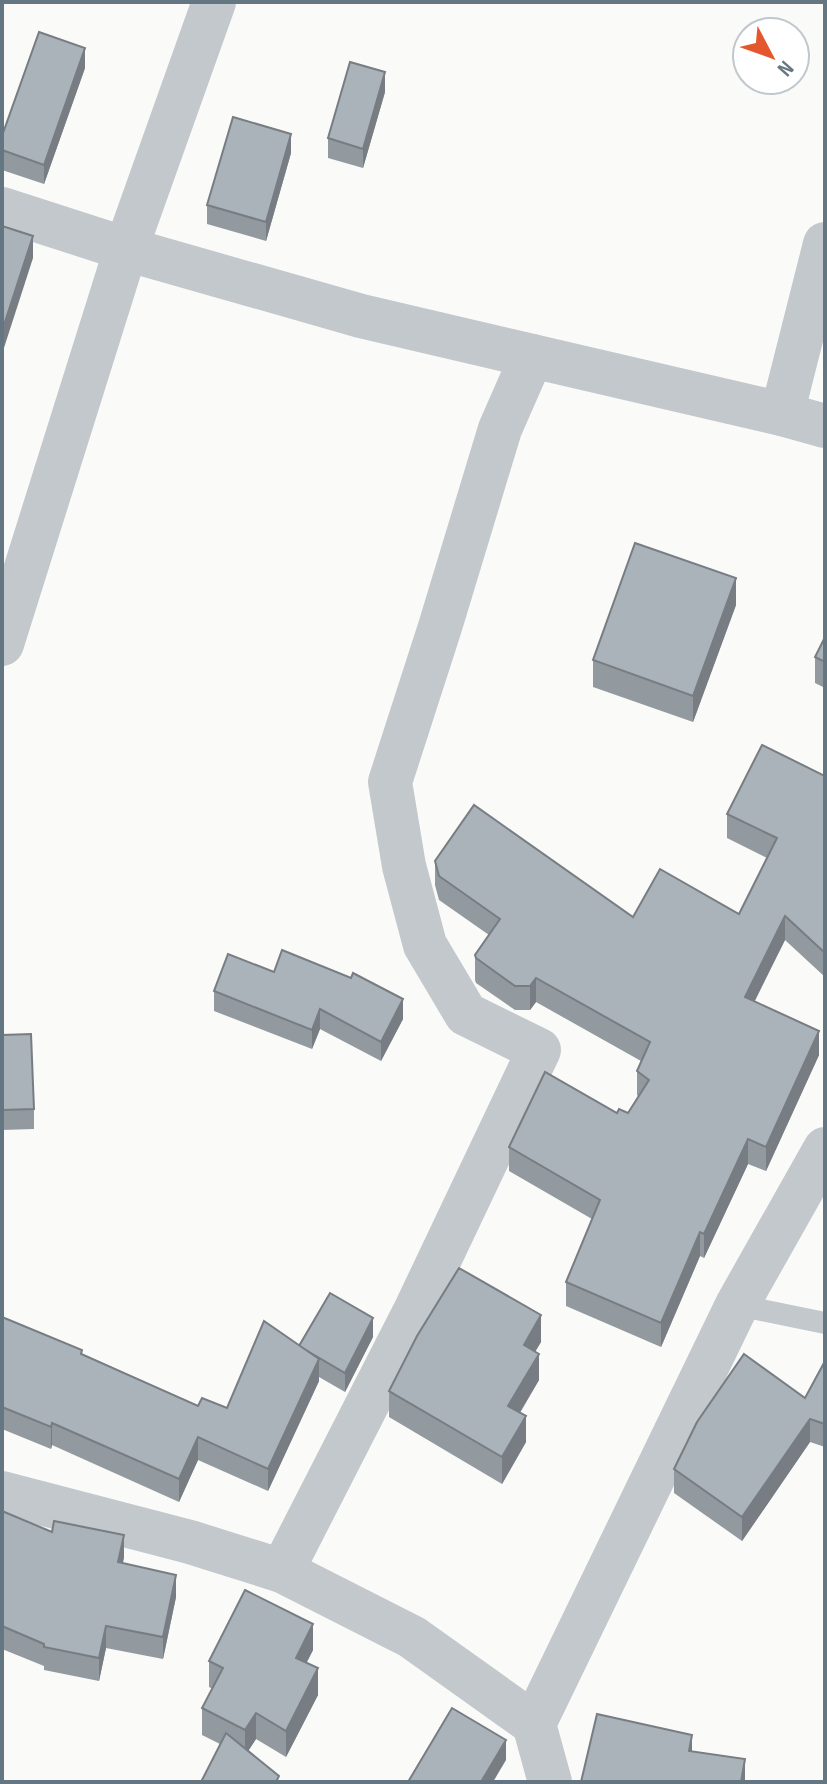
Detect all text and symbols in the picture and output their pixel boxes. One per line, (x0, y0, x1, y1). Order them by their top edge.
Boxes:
north arrow (731, 16, 811, 96)
text: N (771, 55, 799, 81)

